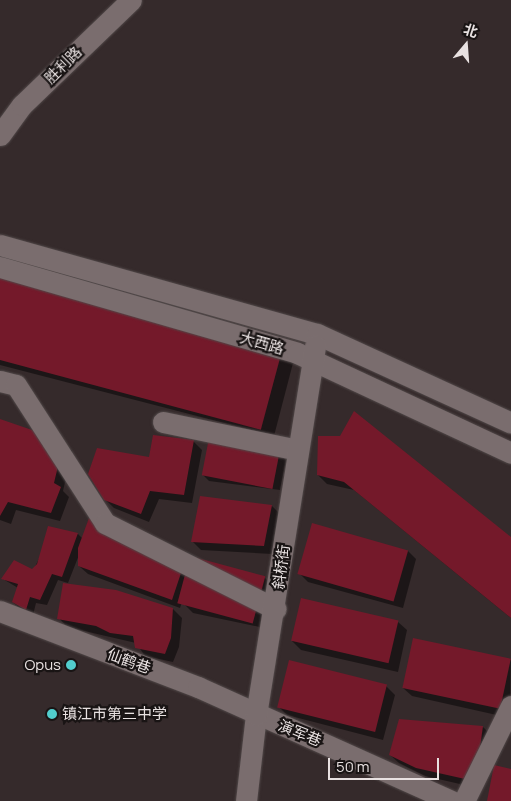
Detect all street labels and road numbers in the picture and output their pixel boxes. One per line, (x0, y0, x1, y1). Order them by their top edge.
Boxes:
street label: 胜利路 (41, 43, 85, 87)
street label: 大西路 (238, 328, 286, 358)
street label: 斜桥街 (269, 543, 293, 591)
street label: 仙鹤巷 (105, 645, 153, 677)
street label: 演军巷 (276, 716, 324, 750)

